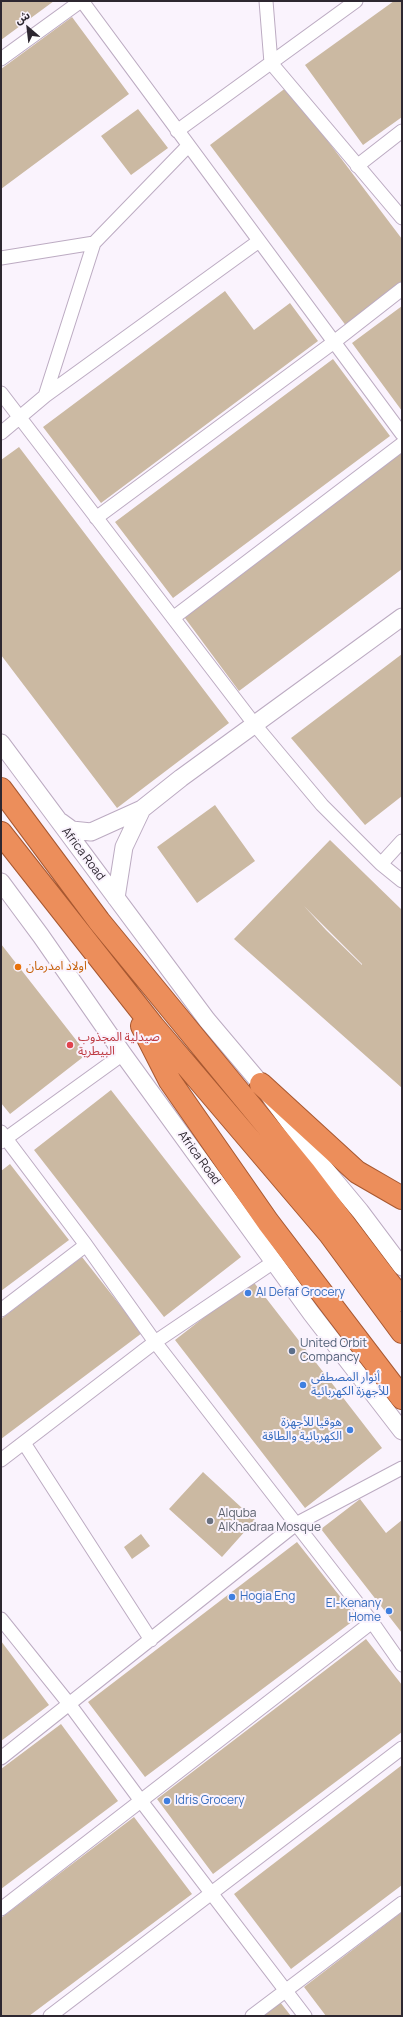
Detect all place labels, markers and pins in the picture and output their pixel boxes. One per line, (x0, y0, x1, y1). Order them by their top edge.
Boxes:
place label: اولاد امدرمان (26, 960, 87, 974)
marker: اولاد امدرمان (13, 962, 23, 972)
place label: صيدلية المجذوب البيطرية (78, 1031, 160, 1059)
marker: صيدلية المجذوب البيطرية (65, 1040, 75, 1050)
place label: Al Defaf Grocery (256, 1286, 345, 1300)
marker: Al Defaf Grocery (243, 1288, 253, 1298)
place label: United Orbit Compancy (300, 1337, 367, 1365)
marker: United Orbit Compancy (287, 1346, 297, 1356)
place label: أنوار المصطفى للأجهزة الكهربائية (311, 1371, 389, 1399)
marker: أنوار المصطفى للأجهزة الكهربائية (298, 1380, 308, 1390)
place label: هوقيا للأجهزة الكهربائية والطاقة (262, 1416, 342, 1444)
marker: هوقيا للأجهزة الكهربائية والطاقة (345, 1425, 355, 1435)
place label: Alquba AlKhadraa Mosque (218, 1507, 321, 1535)
marker: Alquba AlKhadraa Mosque (205, 1516, 215, 1526)
place label: Hogia Eng (240, 1590, 295, 1604)
marker: Hogia Eng (227, 1592, 237, 1602)
place label: El-Kenany Home (326, 1597, 381, 1625)
marker: El-Kenany Home (384, 1606, 394, 1616)
place label: Idris Grocery (175, 1794, 245, 1808)
marker: Idris Grocery (162, 1796, 172, 1806)

